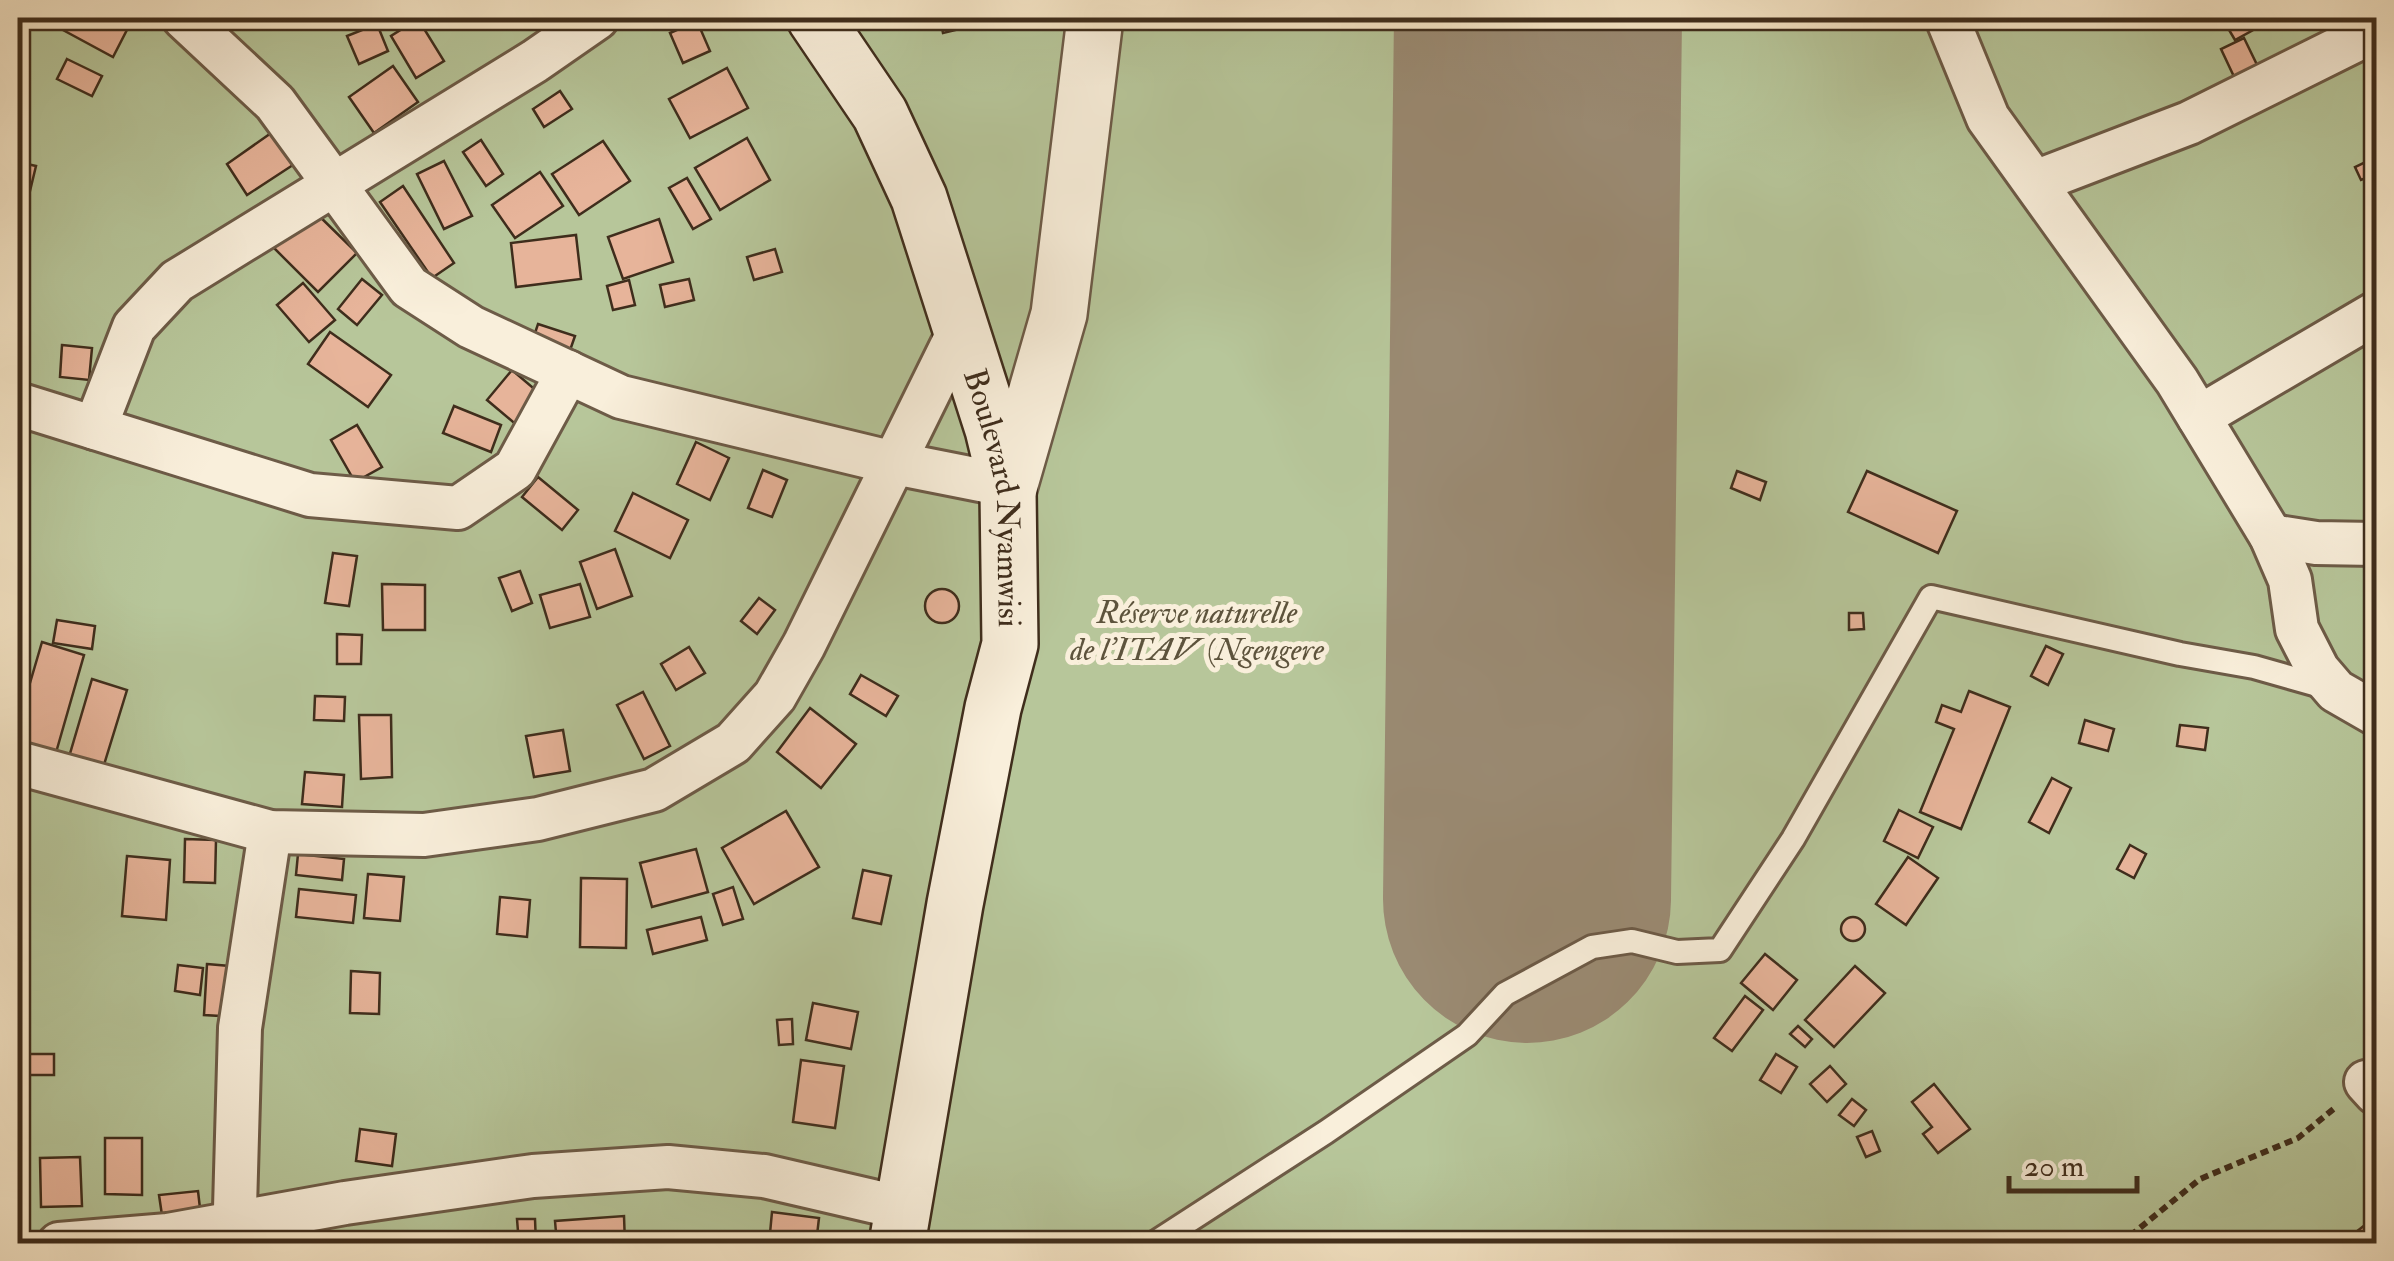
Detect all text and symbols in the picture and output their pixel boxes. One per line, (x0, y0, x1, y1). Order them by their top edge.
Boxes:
street label: Boulevard Nyamwisi (954, 364, 1029, 628)
park label: Réserve naturelle de l'ITAV (Ngengere (1069, 593, 1324, 670)
scale bar (2009, 1131, 2136, 1193)
text: 20 m (2024, 1148, 2084, 1185)

